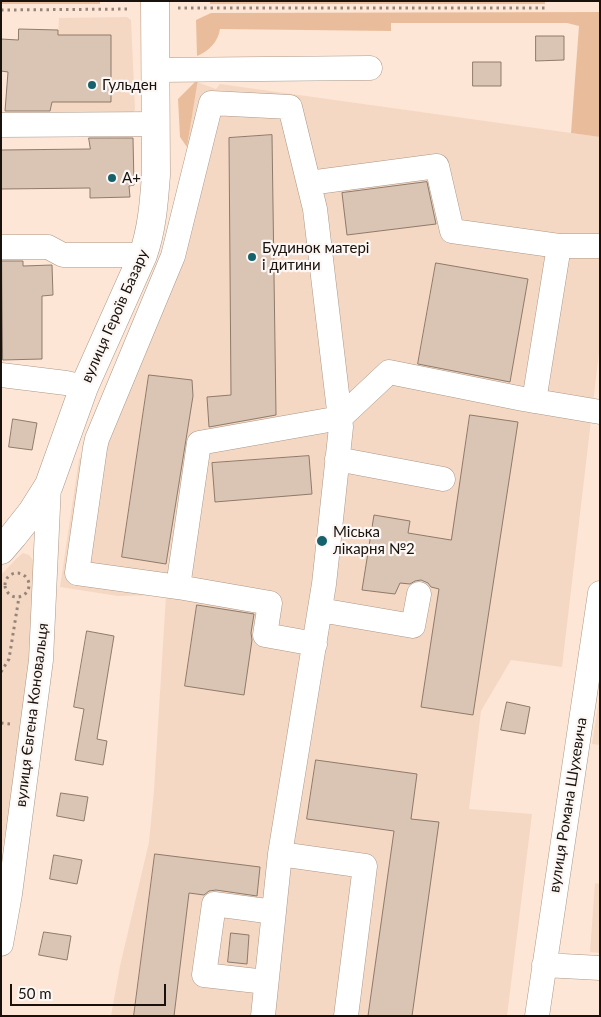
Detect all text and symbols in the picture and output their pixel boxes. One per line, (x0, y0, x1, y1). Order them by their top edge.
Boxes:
place label: Гульден (102, 76, 157, 94)
marker: Гульден (86, 79, 98, 91)
place label: A+ (122, 169, 141, 187)
marker: A+ (106, 172, 118, 184)
place label: Будинок матері і дитини (262, 239, 369, 274)
street label: вулиця Героїв Базару (77, 247, 153, 385)
marker: Будинок матері і дитини (246, 251, 258, 263)
place label: Міська лікарня №2 (333, 523, 415, 558)
marker: Міська лікарня №2 (315, 534, 329, 548)
street label: вулиця Євгена Коновальця (12, 622, 52, 808)
street label: вулиця Романа Шухевича (545, 716, 591, 894)
scale bar (12, 974, 169, 1006)
text: 50 m (18, 984, 52, 1002)

